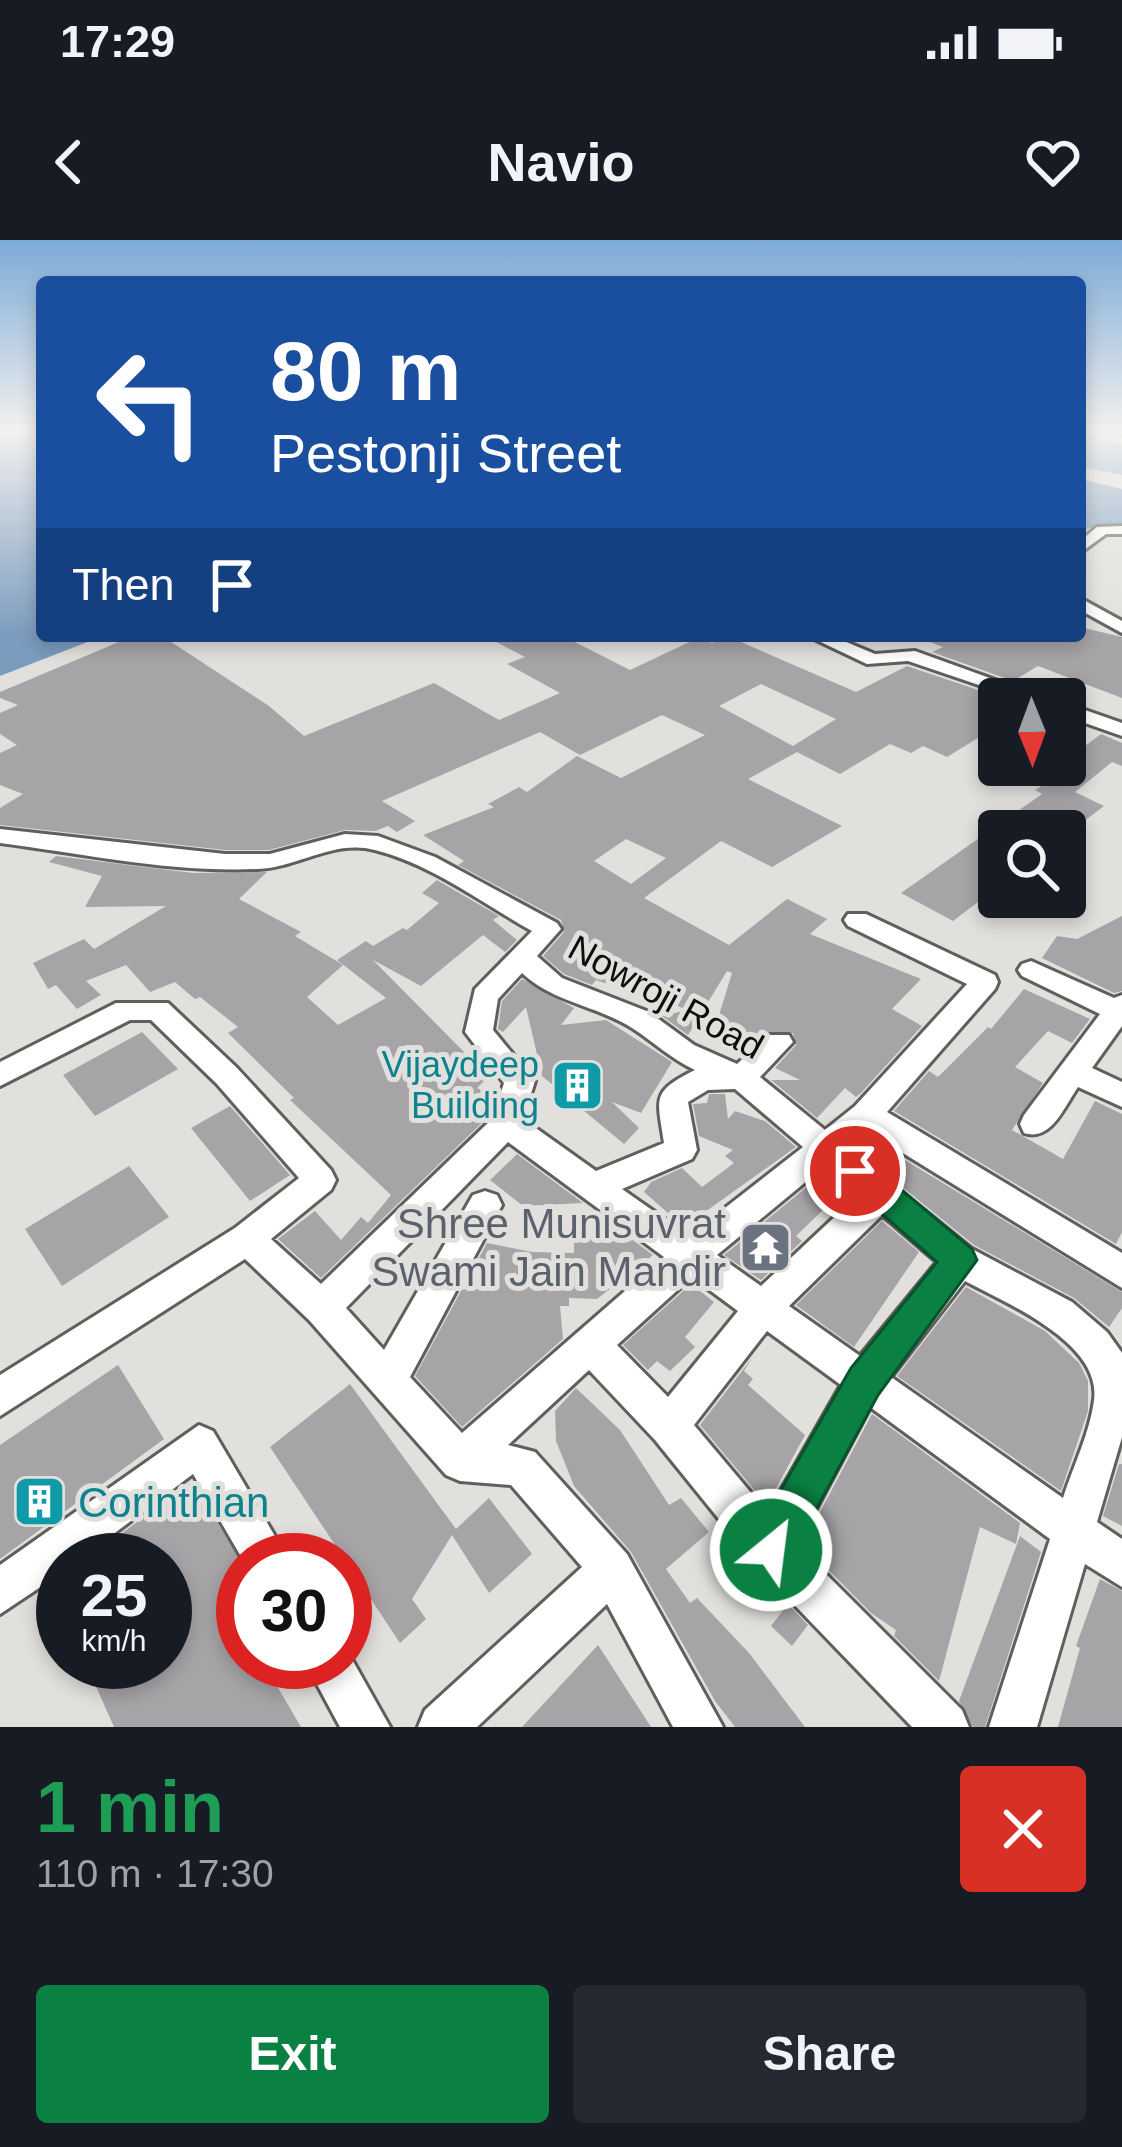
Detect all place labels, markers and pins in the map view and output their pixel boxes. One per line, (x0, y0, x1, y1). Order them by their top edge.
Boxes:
place label: Vijaydeep Building (382, 1044, 539, 1126)
building icon: Vijaydeep Building (550, 1057, 606, 1113)
pin (804, 1120, 906, 1222)
place label: Shree Munisuvrat Swami Jain Mandir (371, 1200, 726, 1295)
temple icon: Shree Munisuvrat Swami Jain Mandir (737, 1219, 793, 1275)
building icon: Corinthian (11, 1474, 67, 1530)
place label: Corinthian (78, 1479, 269, 1526)

